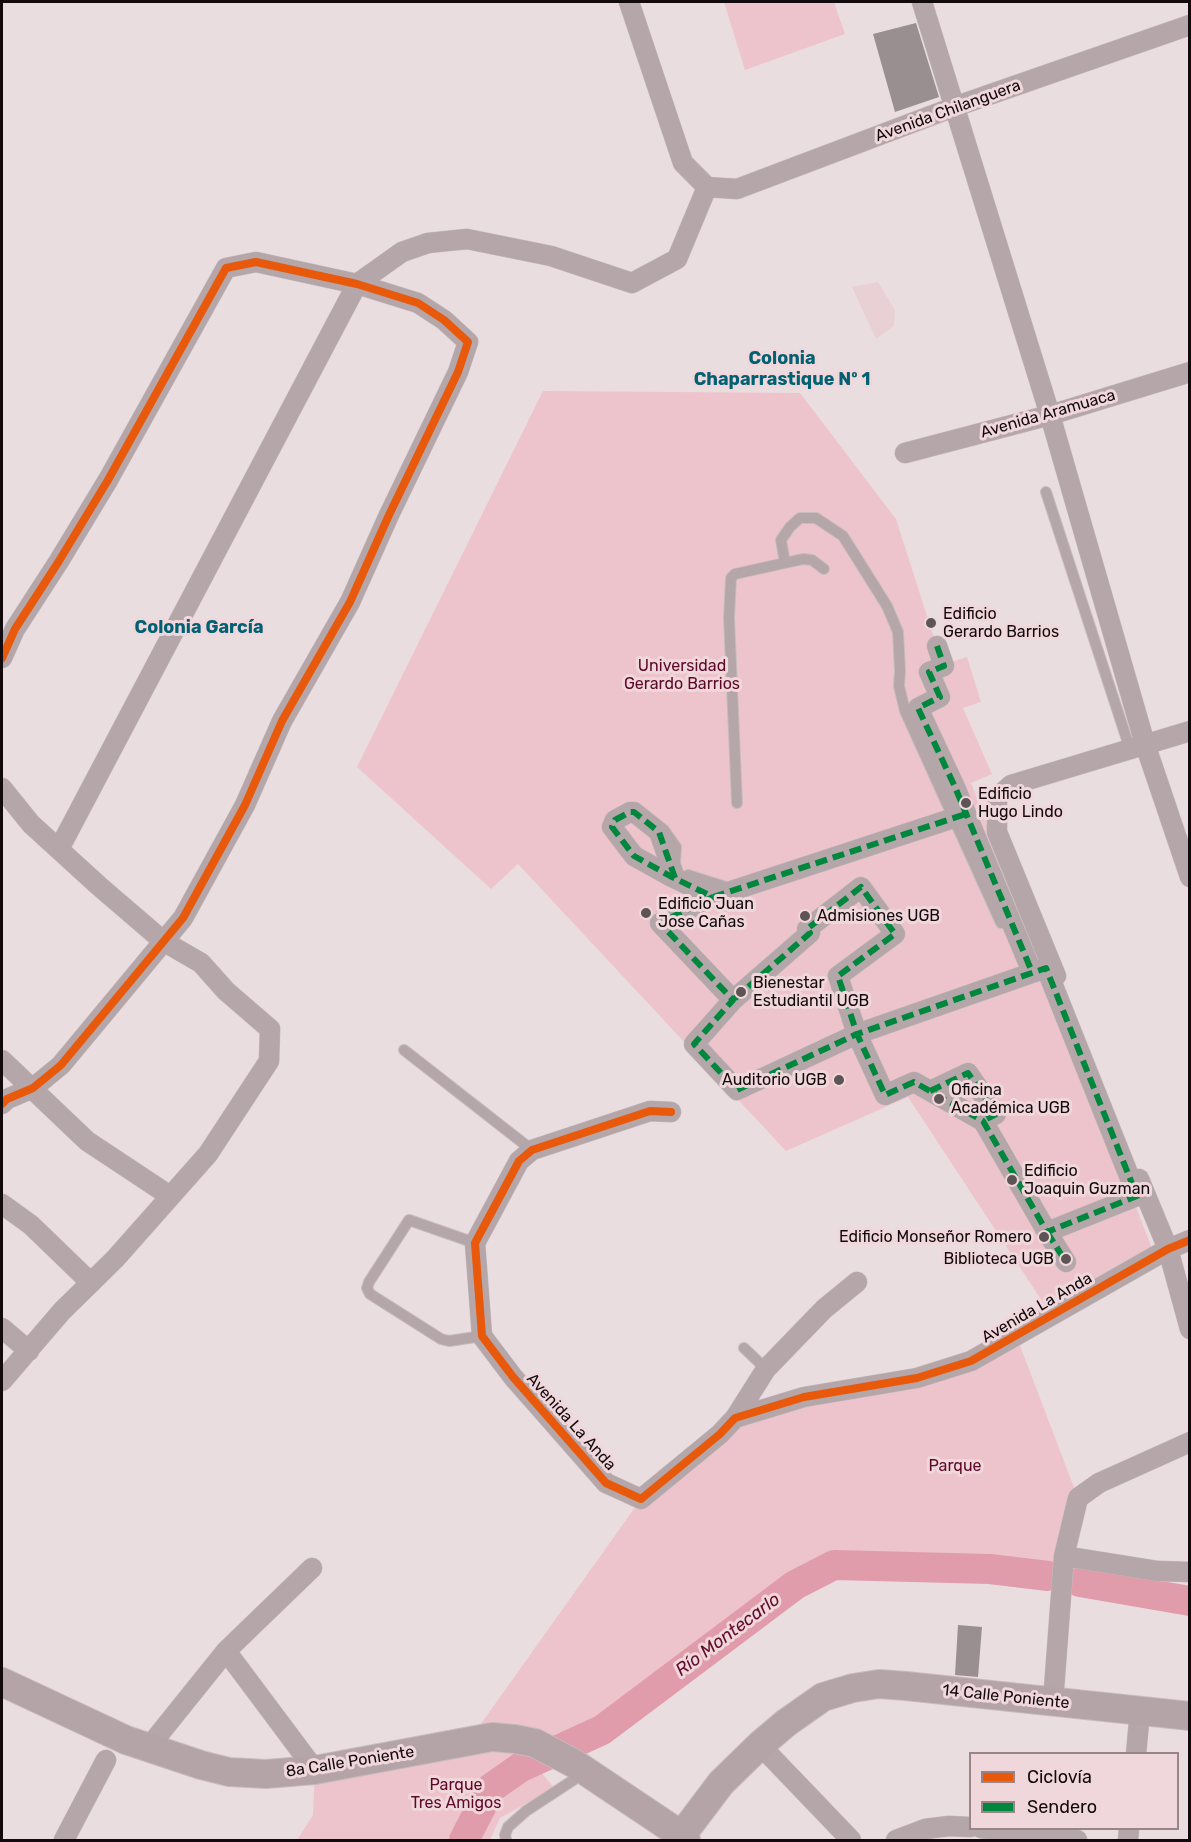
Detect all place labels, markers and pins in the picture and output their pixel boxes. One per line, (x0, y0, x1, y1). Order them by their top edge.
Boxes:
place label: Edificio Gerardo Barrios (943, 604, 1059, 642)
marker: Edificio Gerardo Barrios (924, 616, 938, 630)
place label: Edificio Hugo Lindo (978, 784, 1063, 822)
marker: Edificio Hugo Lindo (959, 796, 973, 810)
place label: Edificio Juan Jose Cañas (658, 894, 754, 932)
marker: Edificio Juan Jose Cañas (639, 906, 653, 920)
place label: Admisiones UGB (817, 906, 940, 926)
marker: Admisiones UGB (798, 909, 812, 923)
place label: Bienestar Estudiantil UGB (753, 973, 869, 1011)
marker: Bienestar Estudiantil UGB (734, 985, 748, 999)
place label: Auditorio UGB (722, 1070, 827, 1090)
marker: Auditorio UGB (832, 1073, 846, 1087)
place label: Oficina Académica UGB (951, 1080, 1070, 1118)
marker: Oficina Académica UGB (932, 1092, 946, 1106)
place label: Edificio Joaquin Guzman (1024, 1161, 1150, 1199)
marker: Edificio Joaquin Guzman (1005, 1173, 1019, 1187)
place label: Edificio Monseñor Romero (839, 1227, 1032, 1247)
marker: Edificio Monseñor Romero (1037, 1230, 1051, 1244)
place label: Biblioteca UGB (943, 1249, 1054, 1269)
marker: Biblioteca UGB (1059, 1252, 1073, 1266)

